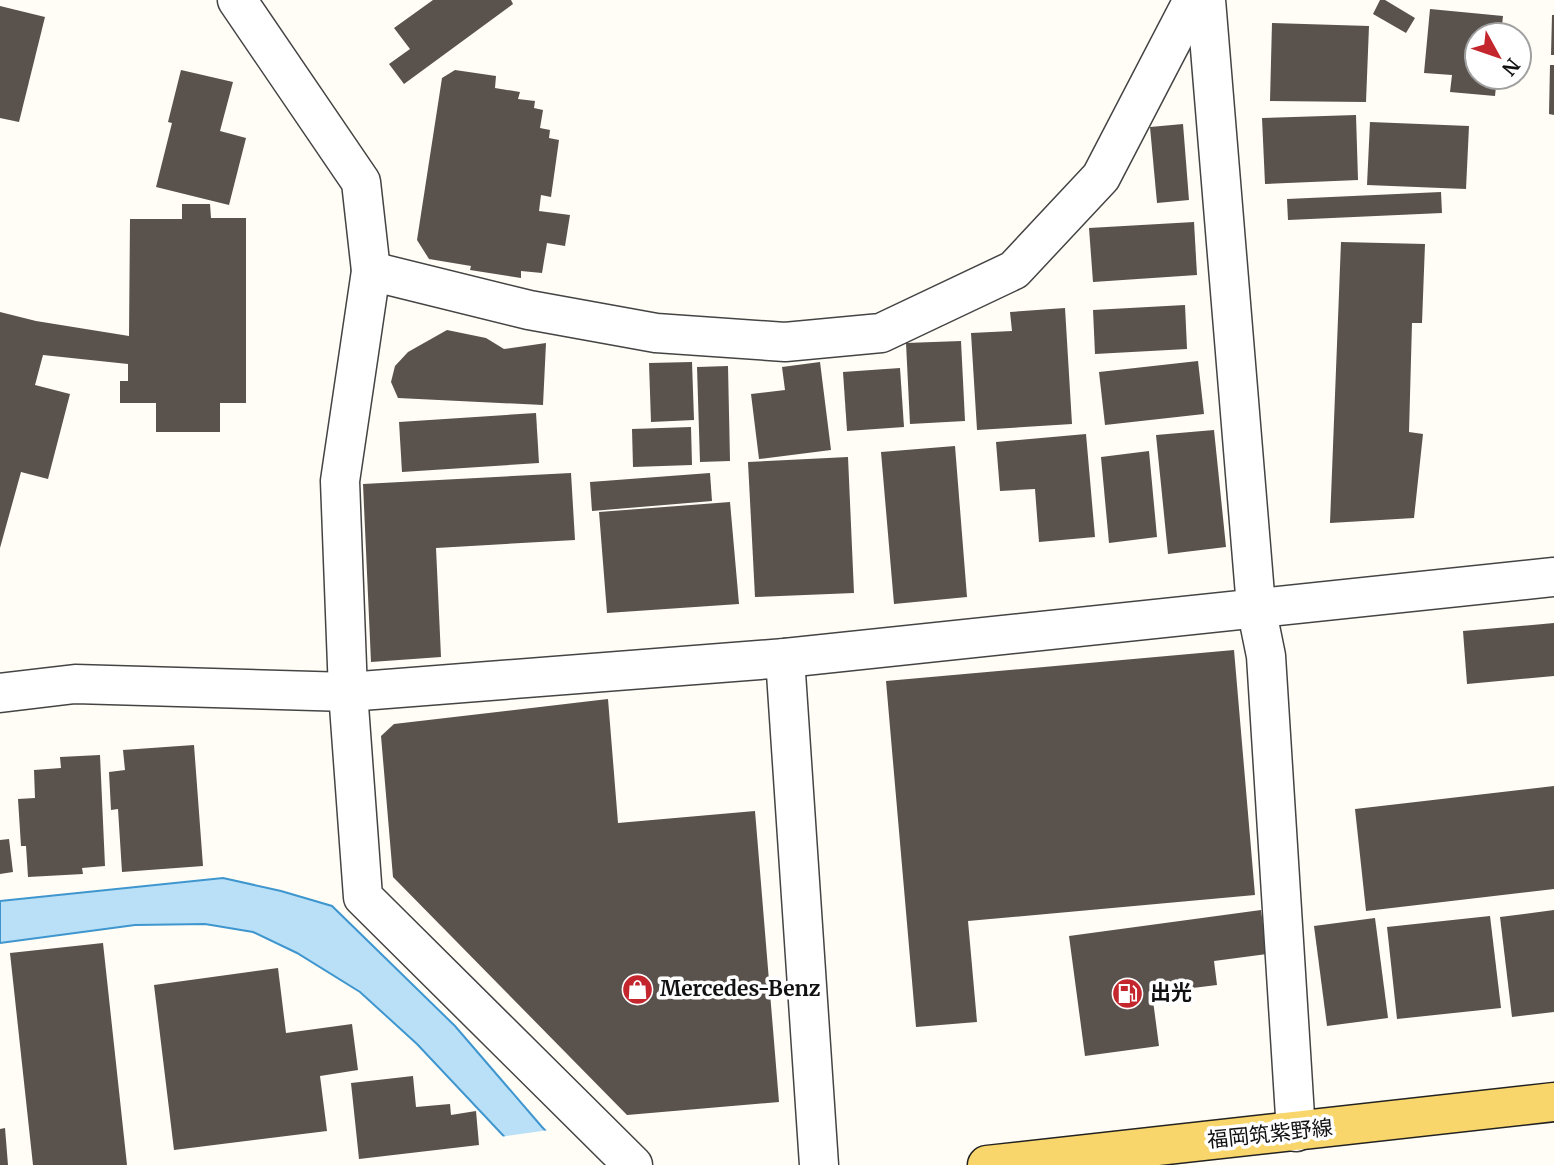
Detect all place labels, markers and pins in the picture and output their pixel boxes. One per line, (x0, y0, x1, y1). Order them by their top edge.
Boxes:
shop icon: Mercedes-Benz (620, 972, 654, 1006)
place label: Mercedes-Benz (660, 975, 821, 1002)
fuel station icon: 出光 (1110, 976, 1144, 1010)
place label: 出光 (1150, 979, 1192, 1006)

